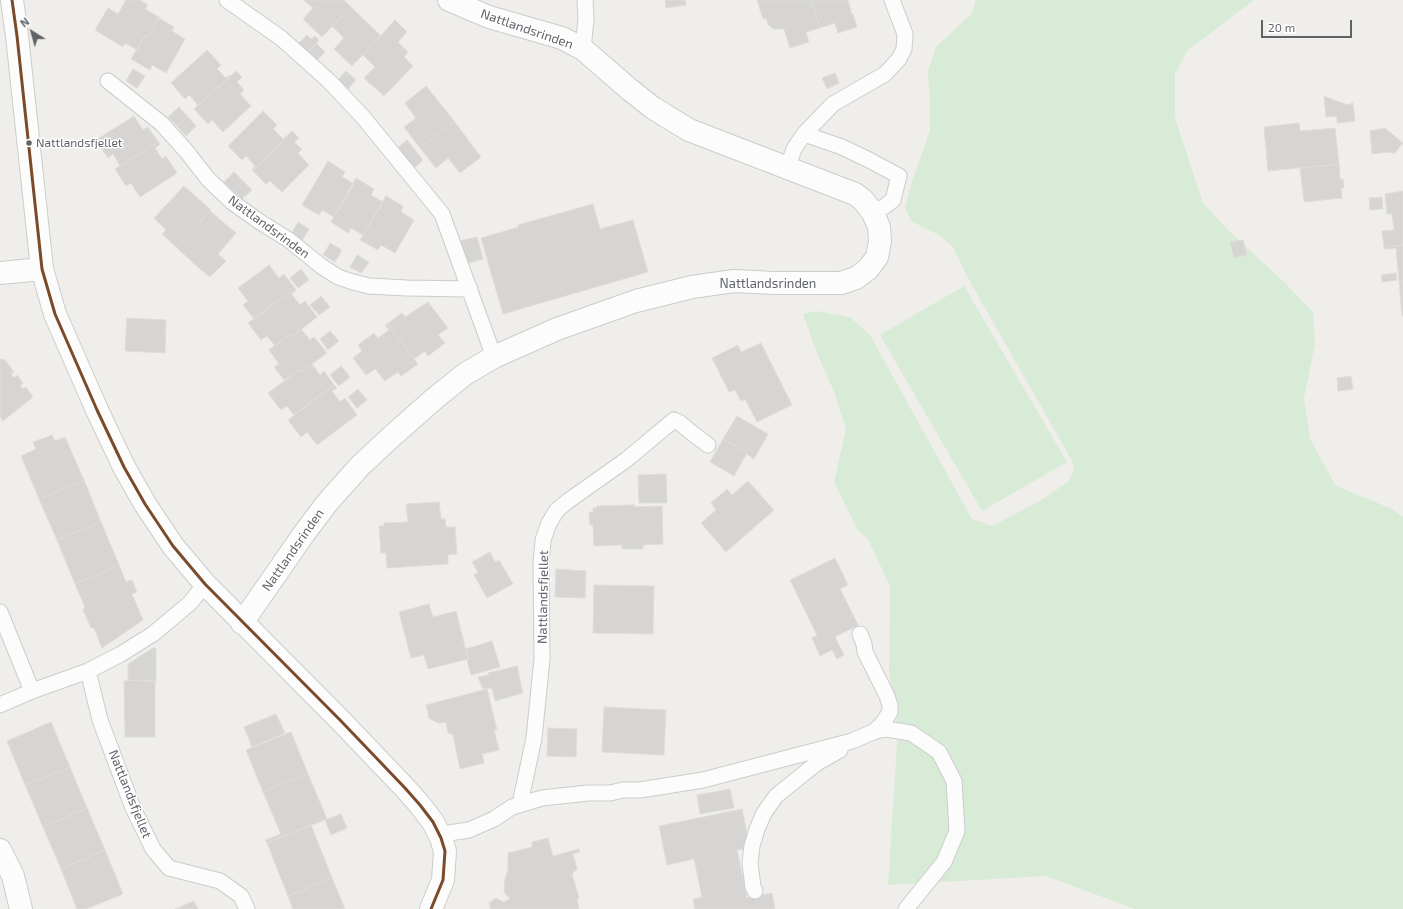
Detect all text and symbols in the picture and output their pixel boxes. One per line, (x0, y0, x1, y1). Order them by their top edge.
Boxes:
street label: Nattlandsrinden (479, 6, 575, 52)
north arrow (12, 12, 52, 52)
scale bar (1263, 12, 1354, 38)
text: N (17, 14, 32, 30)
text: 20 m (1268, 20, 1295, 34)
place label: Nattlandsfjellet (36, 136, 122, 150)
marker: Nattlandsfjellet (24, 138, 34, 148)
street label: Nattlandsrinden (225, 192, 313, 262)
street label: Nattlandsrinden (720, 276, 816, 292)
street label: Nattlandsrinden (259, 506, 327, 594)
street label: Nattlandsfjellet (534, 550, 552, 644)
street label: Nattlandsfjellet (105, 748, 155, 840)

